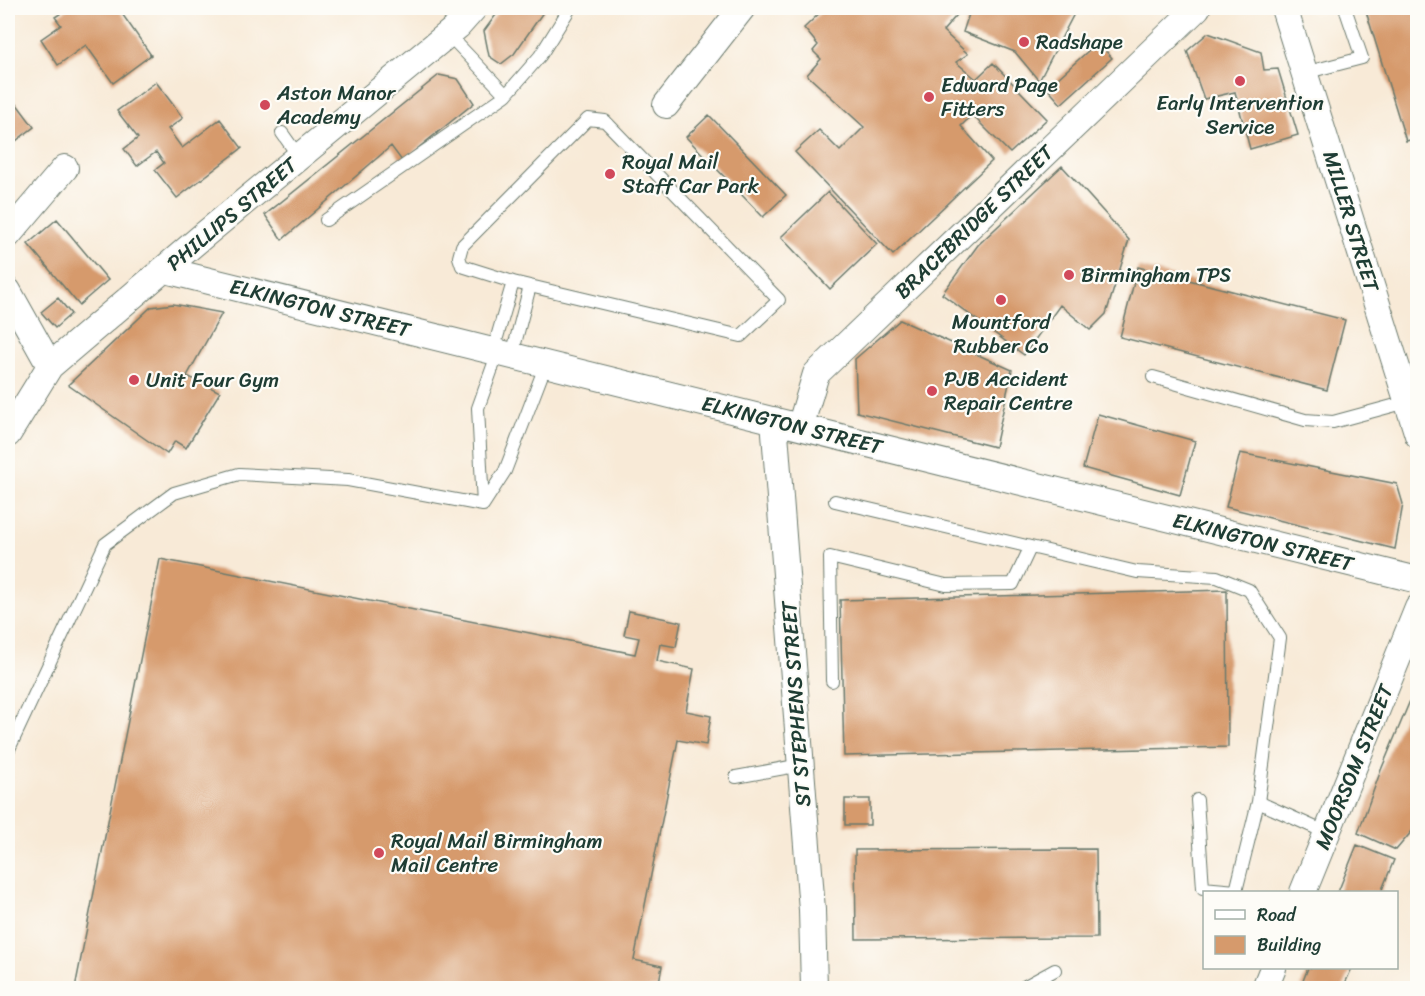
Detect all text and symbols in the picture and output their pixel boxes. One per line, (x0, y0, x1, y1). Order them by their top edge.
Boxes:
place label: Radshape (1036, 23, 1123, 61)
marker: Radshape (1017, 35, 1031, 49)
place label: Edward Page Fitters (941, 66, 1058, 128)
place label: Aston Manor Academy (276, 74, 397, 136)
marker: Early Intervention Service (1233, 74, 1247, 88)
place label: Early Intervention Service (1156, 84, 1324, 146)
marker: Edward Page Fitters (922, 90, 936, 104)
marker: Aston Manor Academy (258, 98, 272, 112)
street label: BRACEBRIDGE STREET (885, 134, 1064, 309)
place label: Royal Mail Staff Car Park (622, 143, 760, 205)
street label: PHILLIPS STREET (157, 146, 308, 281)
street label: MILLER STREET (1312, 146, 1391, 298)
marker: Royal Mail Staff Car Park (603, 167, 617, 181)
place label: Birmingham TPS (1081, 256, 1231, 294)
street label: ELKINGTON STREET (226, 267, 416, 349)
marker: Birmingham TPS (1062, 268, 1076, 282)
marker: Mountford Rubber Co (994, 293, 1008, 307)
place label: Mountford Rubber Co (952, 303, 1052, 365)
place label: PJB Accident Repair Centre (944, 360, 1073, 422)
place label: Unit Four Gym (146, 361, 279, 399)
marker: Unit Four Gym (127, 373, 141, 387)
street label: ELKINGTON STREET (698, 384, 888, 466)
marker: PJB Accident Repair Centre (925, 384, 939, 398)
street label: ELKINGTON STREET (1169, 501, 1359, 583)
street label: ST STEPHENS STREET (770, 598, 822, 808)
street label: MOORSOM STREET (1304, 677, 1405, 855)
place label: Royal Mail Birmingham Mail Centre (391, 822, 603, 884)
marker: Royal Mail Birmingham Mail Centre (372, 846, 386, 860)
legend (1203, 891, 1398, 969)
text: Road (1257, 899, 1297, 931)
text: Building (1257, 929, 1321, 961)

